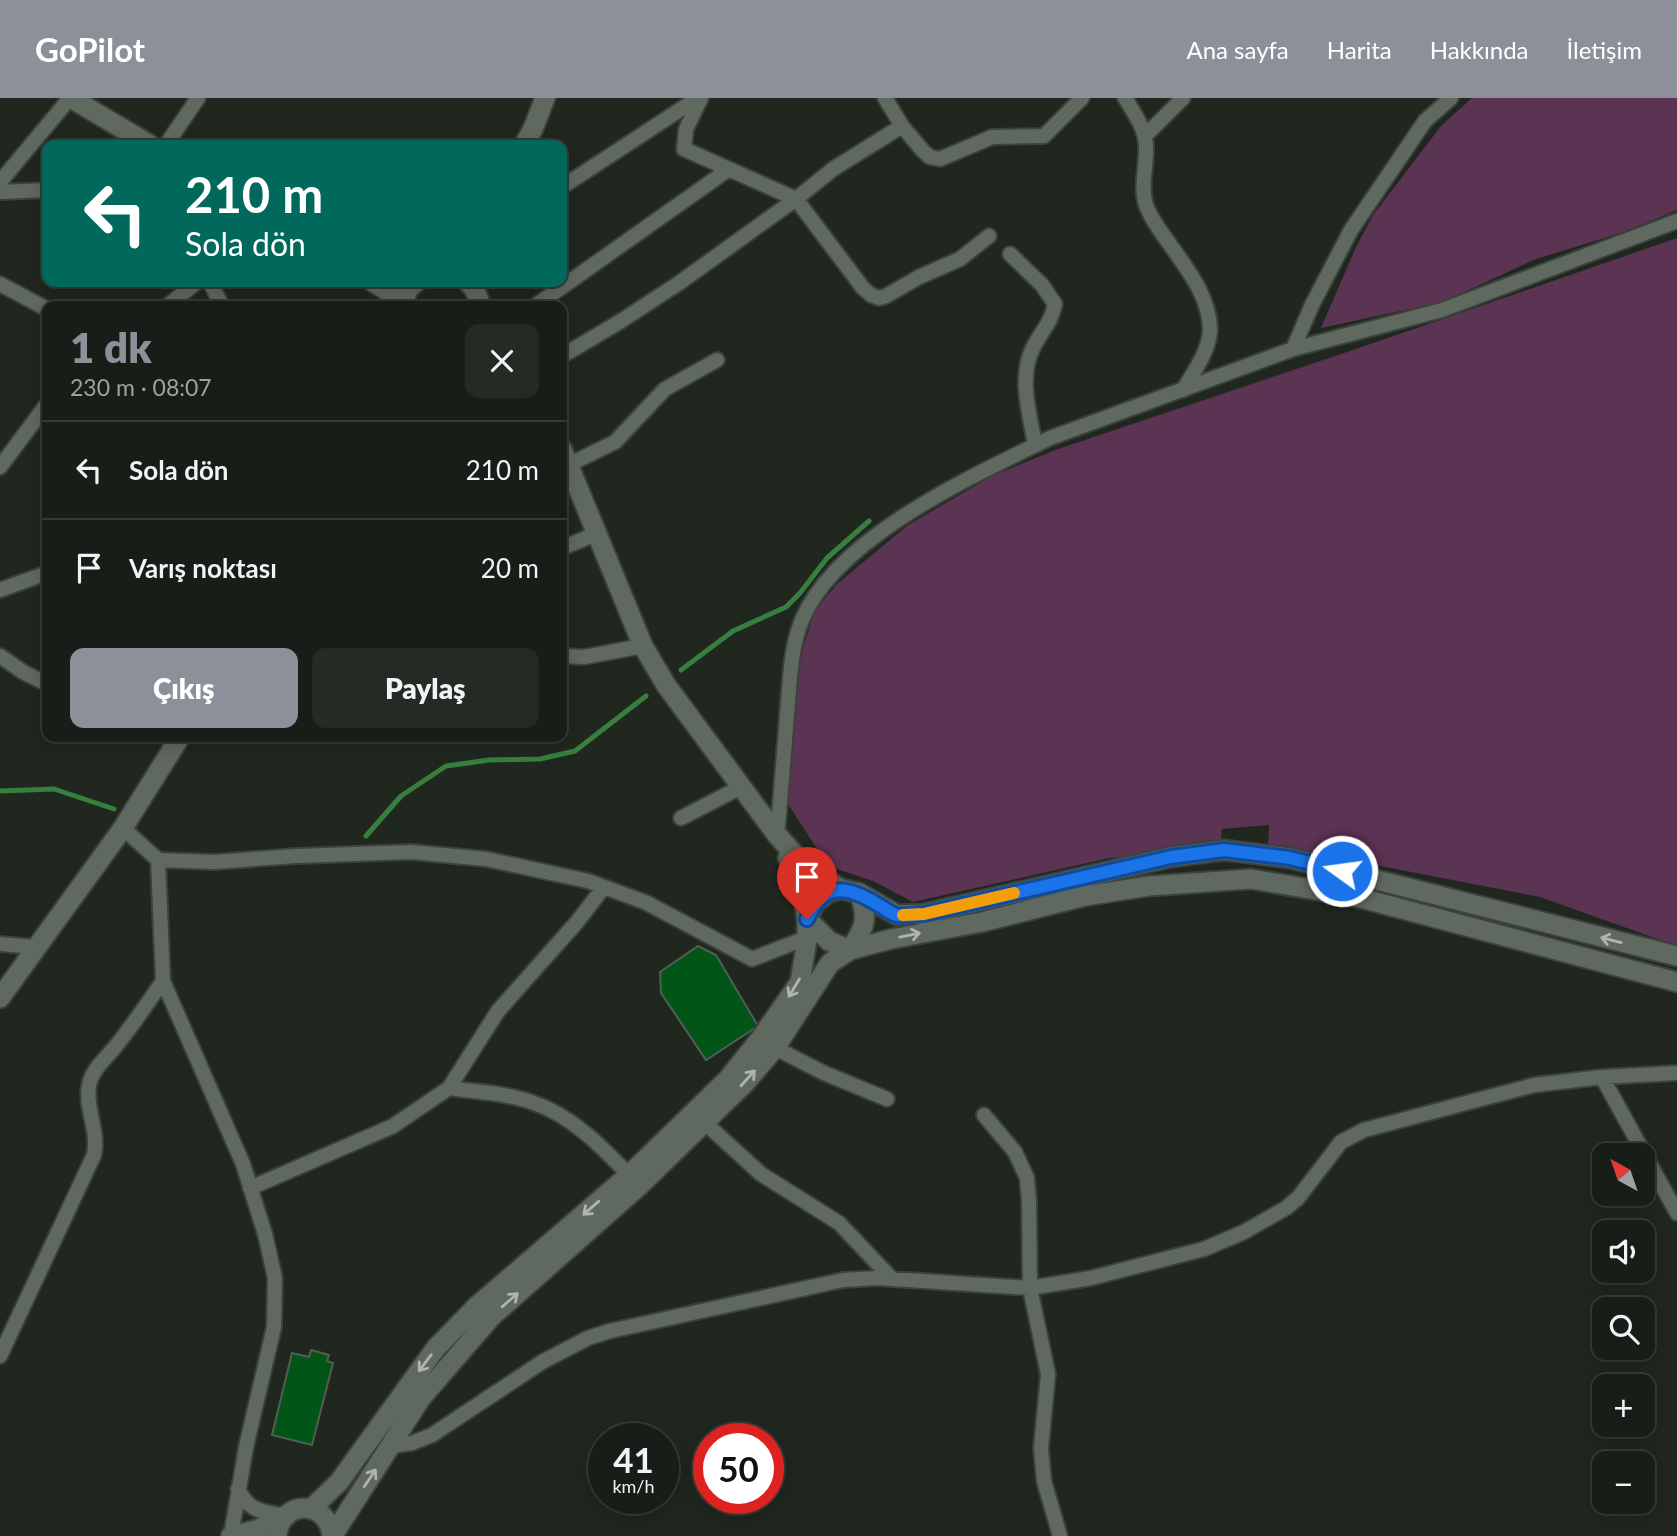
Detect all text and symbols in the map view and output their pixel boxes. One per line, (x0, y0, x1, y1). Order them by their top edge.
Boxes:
text: GoPilot (35, 29, 145, 69)
text: Ana sayfa (1186, 35, 1289, 64)
text: Harita (1327, 35, 1392, 64)
text: Hakkında (1430, 35, 1529, 64)
text: İletişim (1567, 35, 1642, 64)
text: 210 m (185, 165, 323, 223)
icon: left (70, 168, 161, 259)
text: Sola dön (185, 224, 306, 263)
text: 1 dk (70, 322, 152, 372)
button: close (465, 324, 539, 398)
text: 230 m · 08:07 (70, 373, 212, 401)
icon: left (70, 451, 108, 489)
text: Sola dön (129, 454, 229, 486)
text: 210 m (466, 454, 539, 486)
icon: arrive (70, 549, 108, 587)
text: Varış noktası (129, 552, 277, 584)
text: 20 m (481, 552, 539, 584)
button: Çıkış (70, 648, 298, 728)
button: Paylaş (312, 648, 539, 728)
position arrow (1305, 834, 1379, 908)
pin (777, 847, 837, 919)
icon: arrive (788, 858, 826, 896)
one-way arrow (898, 928, 921, 942)
one-way arrow (1600, 932, 1622, 945)
one-way arrow (787, 978, 801, 998)
one-way arrow (740, 1070, 757, 1087)
north arrow (1592, 1143, 1656, 1206)
map controls (1592, 1143, 1655, 1514)
one-way arrow (582, 1200, 600, 1216)
button: sound (1592, 1220, 1655, 1283)
one-way arrow (501, 1292, 519, 1308)
button: search (1592, 1297, 1655, 1360)
one-way arrow (417, 1353, 432, 1372)
button: + (1592, 1374, 1655, 1437)
speed limit sign: 50 (693, 1423, 784, 1514)
text: 41 (613, 1438, 654, 1480)
button: − (1592, 1451, 1655, 1514)
one-way arrow (363, 1469, 377, 1488)
text: km/h (612, 1475, 655, 1497)

